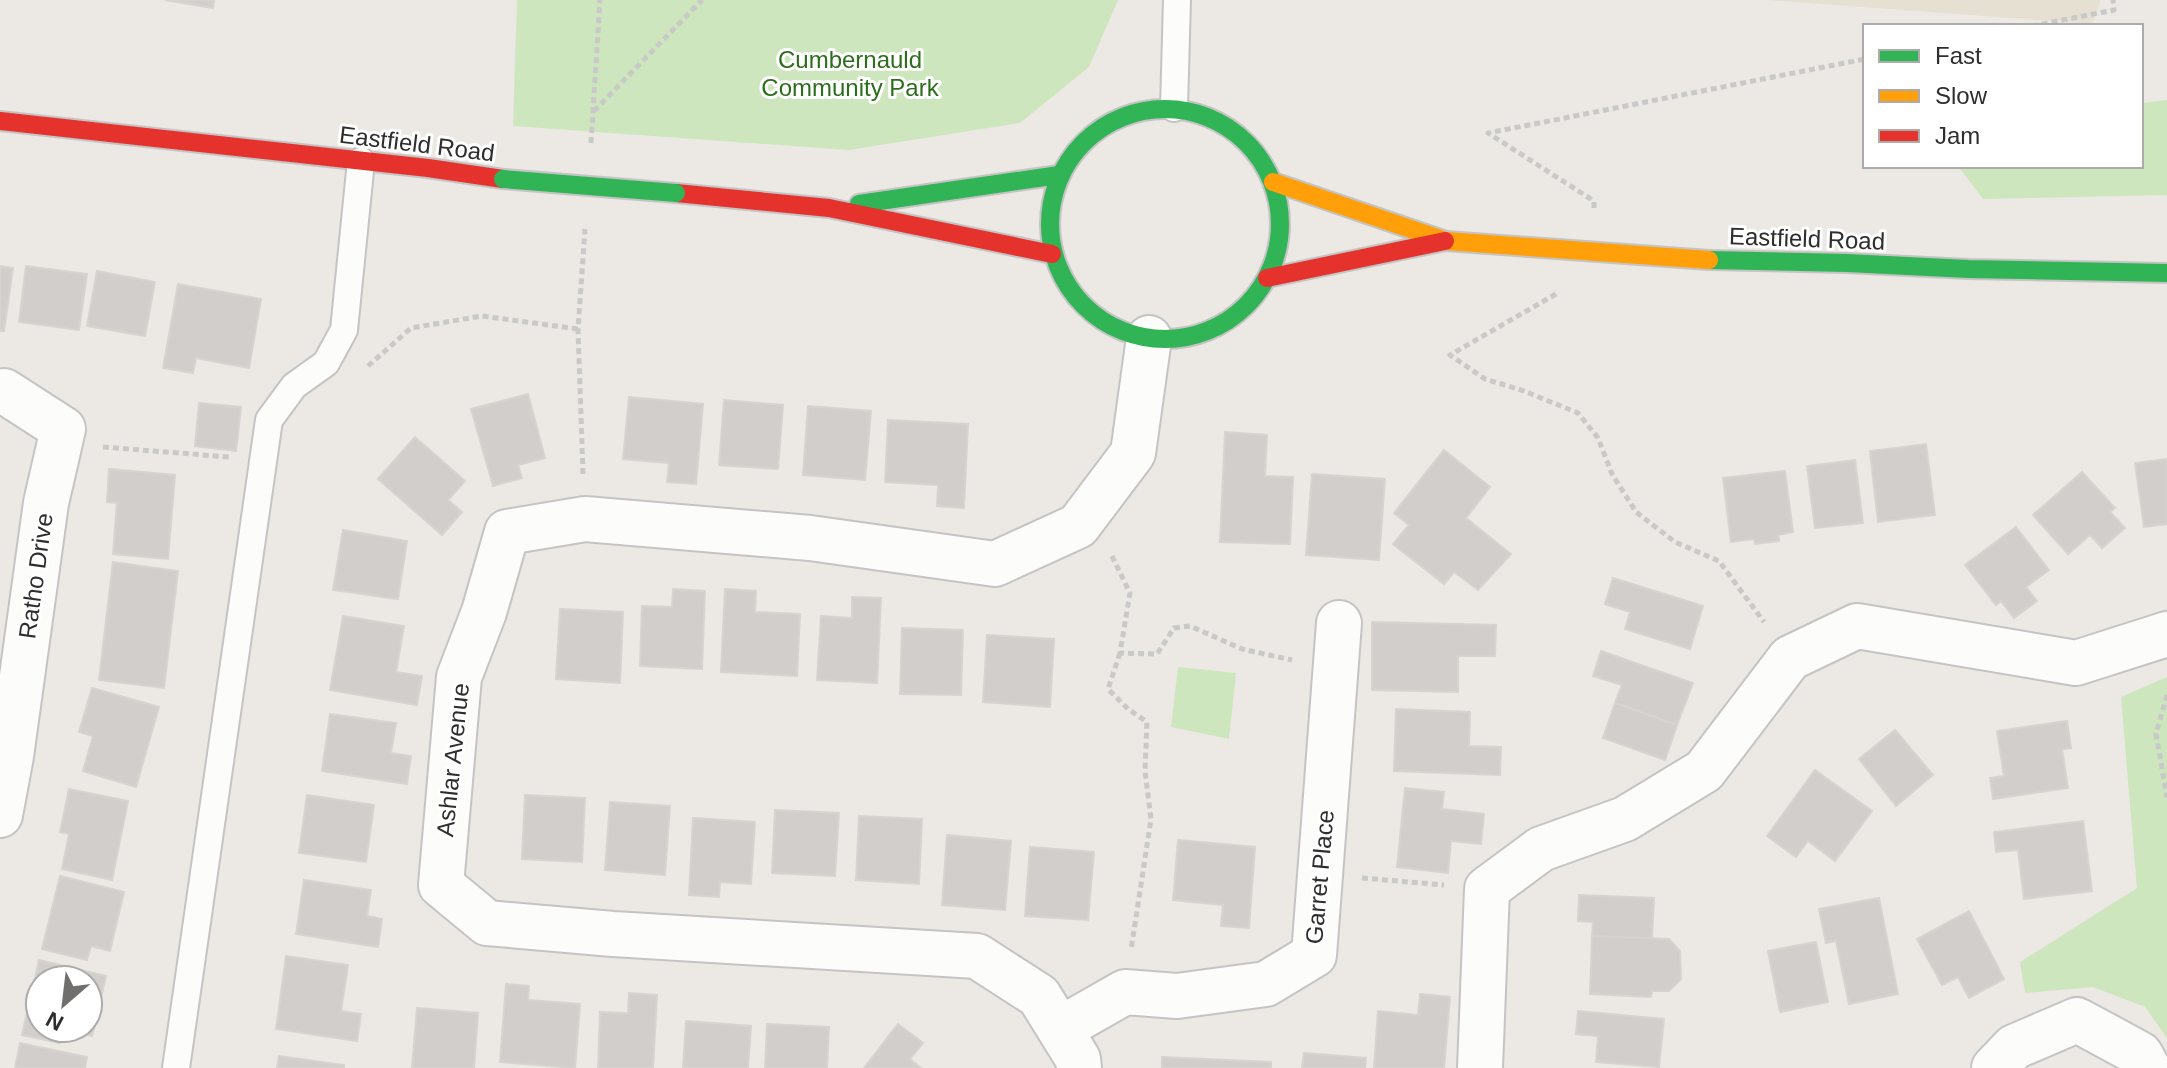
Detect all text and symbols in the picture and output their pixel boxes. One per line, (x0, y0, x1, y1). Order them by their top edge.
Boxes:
legend (1863, 24, 2143, 168)
text: Fast (1935, 42, 1982, 69)
park label: Cumbernauld Community Park (761, 46, 940, 101)
text: Slow (1935, 82, 1988, 109)
street label: Eastfield Road (338, 121, 496, 166)
text: Jam (1935, 122, 1980, 149)
street label: Eastfield Road (1729, 222, 1885, 255)
street label: Ratho Drive (13, 511, 58, 641)
street label: Ashlar Avenue (431, 682, 474, 838)
street label: Garret Place (1300, 809, 1339, 945)
north arrow (24, 964, 104, 1044)
text: N (42, 1006, 68, 1036)

